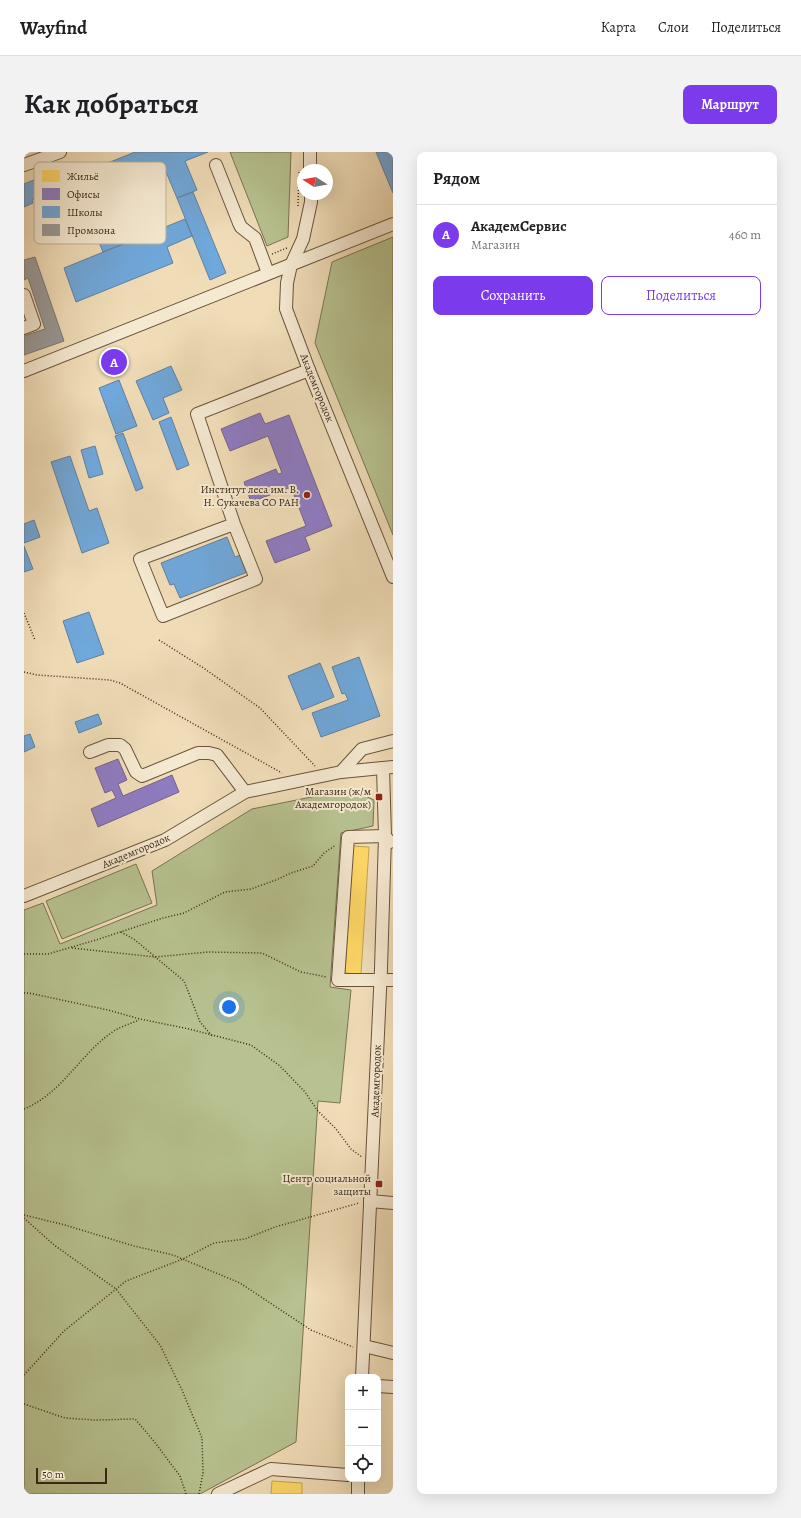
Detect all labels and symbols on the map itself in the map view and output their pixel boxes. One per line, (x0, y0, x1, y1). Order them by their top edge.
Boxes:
legend (34, 162, 166, 244)
north arrow (297, 164, 333, 200)
text: Жильё (67, 169, 99, 184)
text: Офисы (67, 187, 100, 202)
text: Школы (67, 205, 102, 220)
text: Промзона (67, 223, 116, 238)
pin: A (101, 347, 127, 377)
street label: Академгородок (296, 351, 338, 425)
place label: Институт леса им. В. Н. Сукачева СО РАН (200, 482, 299, 510)
marker: Институт леса им. В. Н. Сукачева СО РАН (302, 490, 312, 500)
place label: Магазин (ж/м Академгородок) (294, 784, 371, 812)
marker: Магазин (ж/м Академгородок) (374, 792, 384, 802)
street label: Академгородок (99, 830, 173, 873)
your location (219, 997, 239, 1017)
street label: Академгородок (367, 1044, 385, 1119)
place label: Центр социальной защиты (282, 1171, 371, 1199)
marker: Центр социальной защиты (374, 1179, 384, 1189)
scale bar (36, 1466, 107, 1485)

